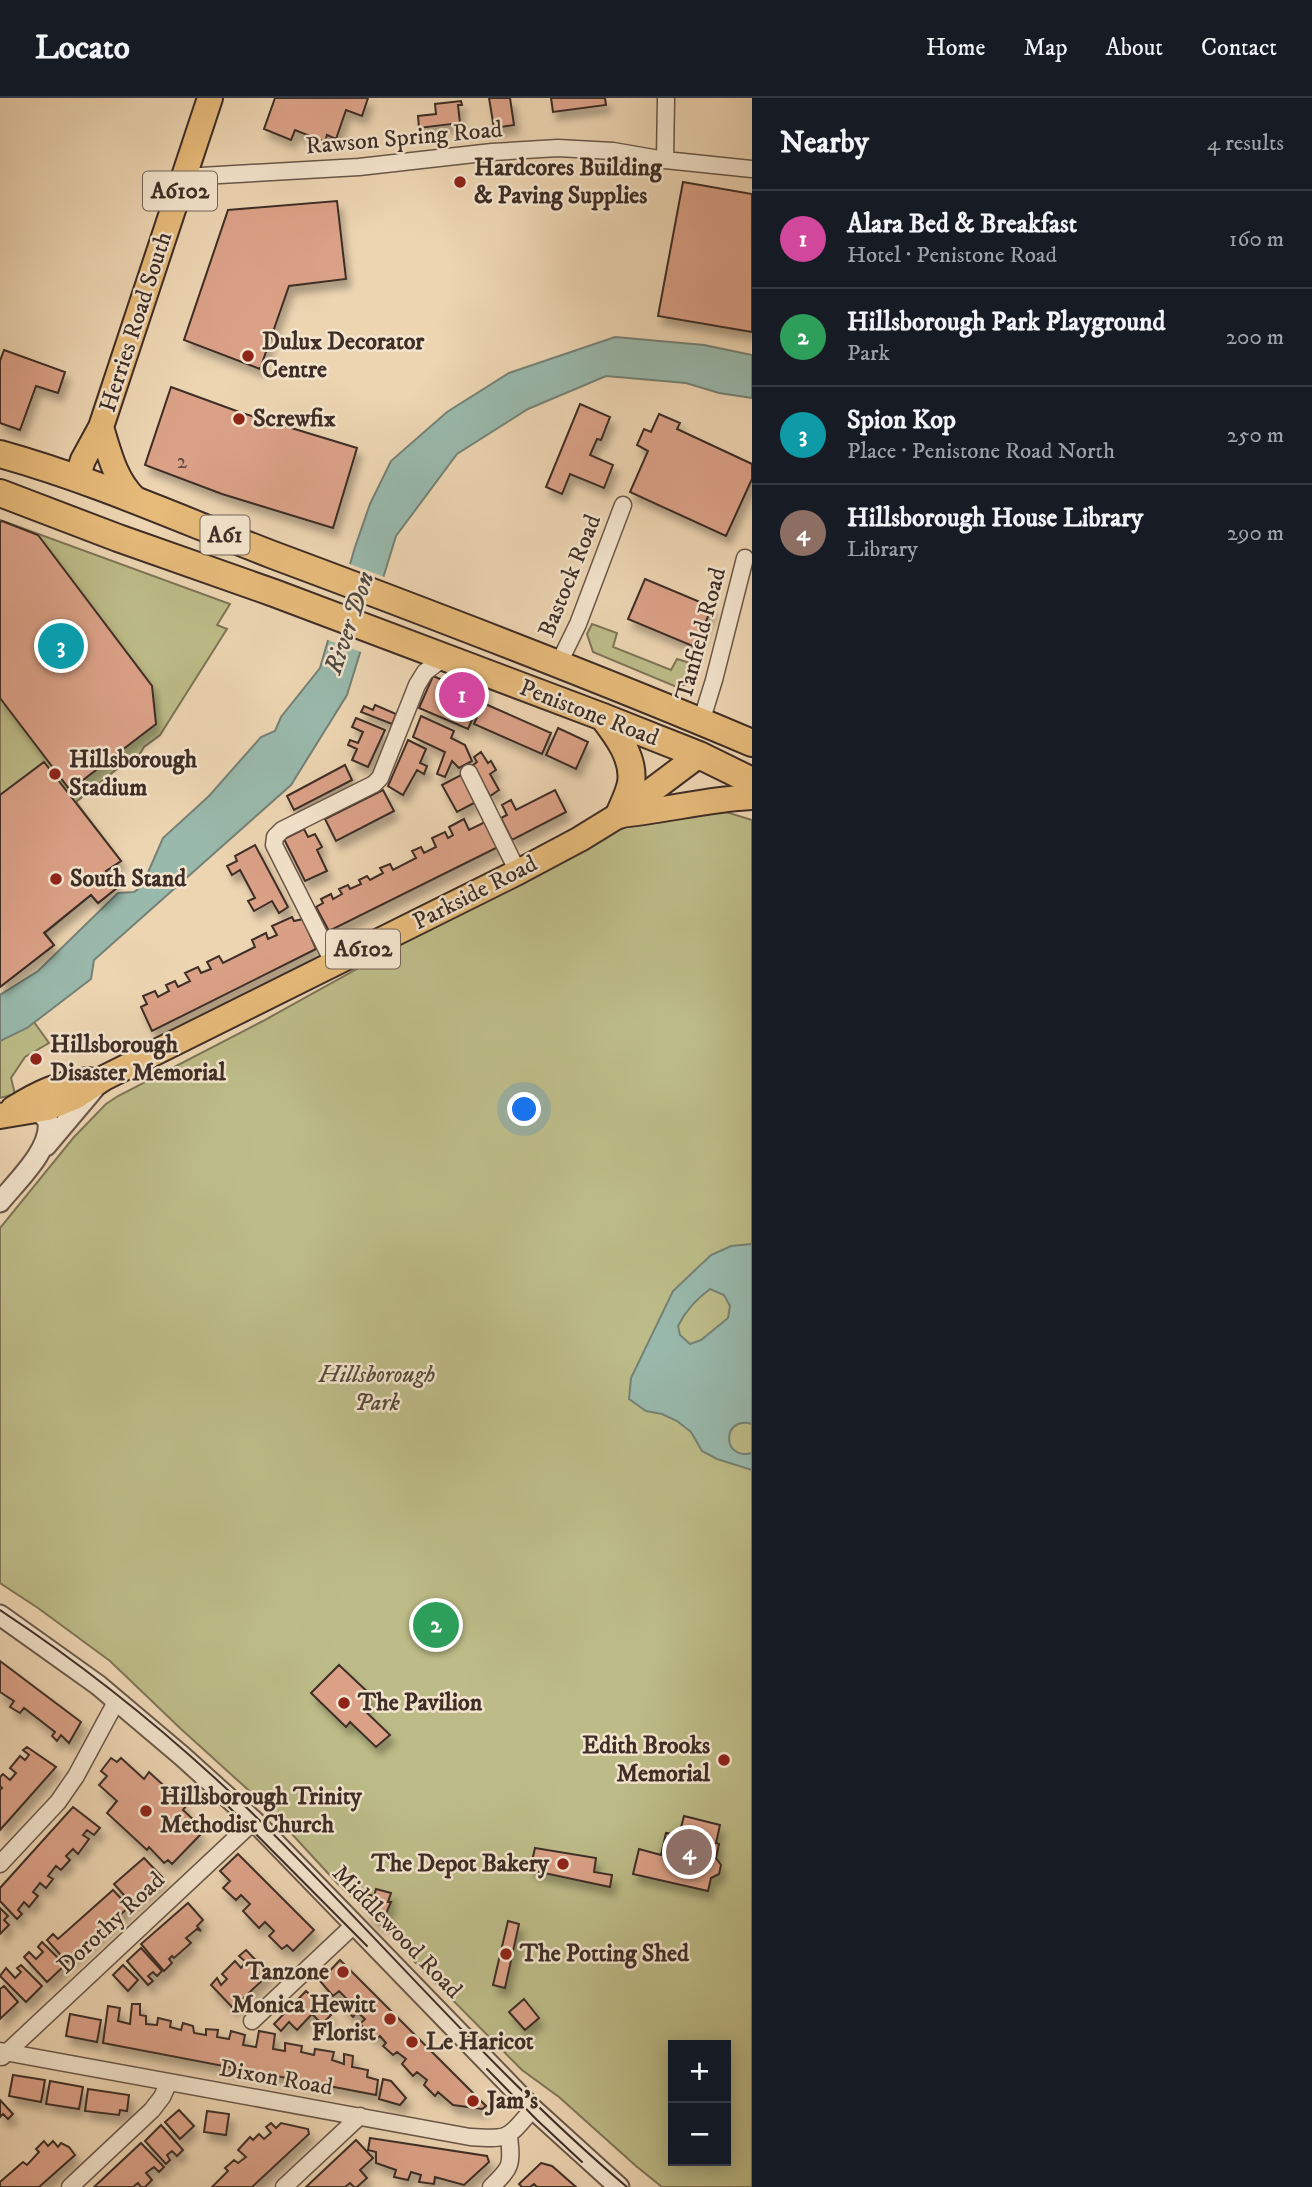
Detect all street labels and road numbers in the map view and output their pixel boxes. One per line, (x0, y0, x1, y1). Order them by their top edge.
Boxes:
street label: Rawson Spring Road (304, 114, 504, 162)
road number: A6102 (143, 172, 217, 211)
street label: Herries Road South (93, 228, 179, 416)
street label: Bastock Road (532, 510, 608, 642)
road number: A61 (201, 516, 250, 555)
street label: Tanfield Road (669, 564, 733, 704)
street label: Penistone Road (515, 673, 663, 753)
street label: Parkside Road (408, 849, 542, 937)
road number: A6102 (326, 930, 400, 968)
street label: Middlewood Road (326, 1859, 468, 2005)
street label: Dorothy Road (51, 1866, 171, 1980)
street label: Dixon Road (217, 2053, 335, 2103)

